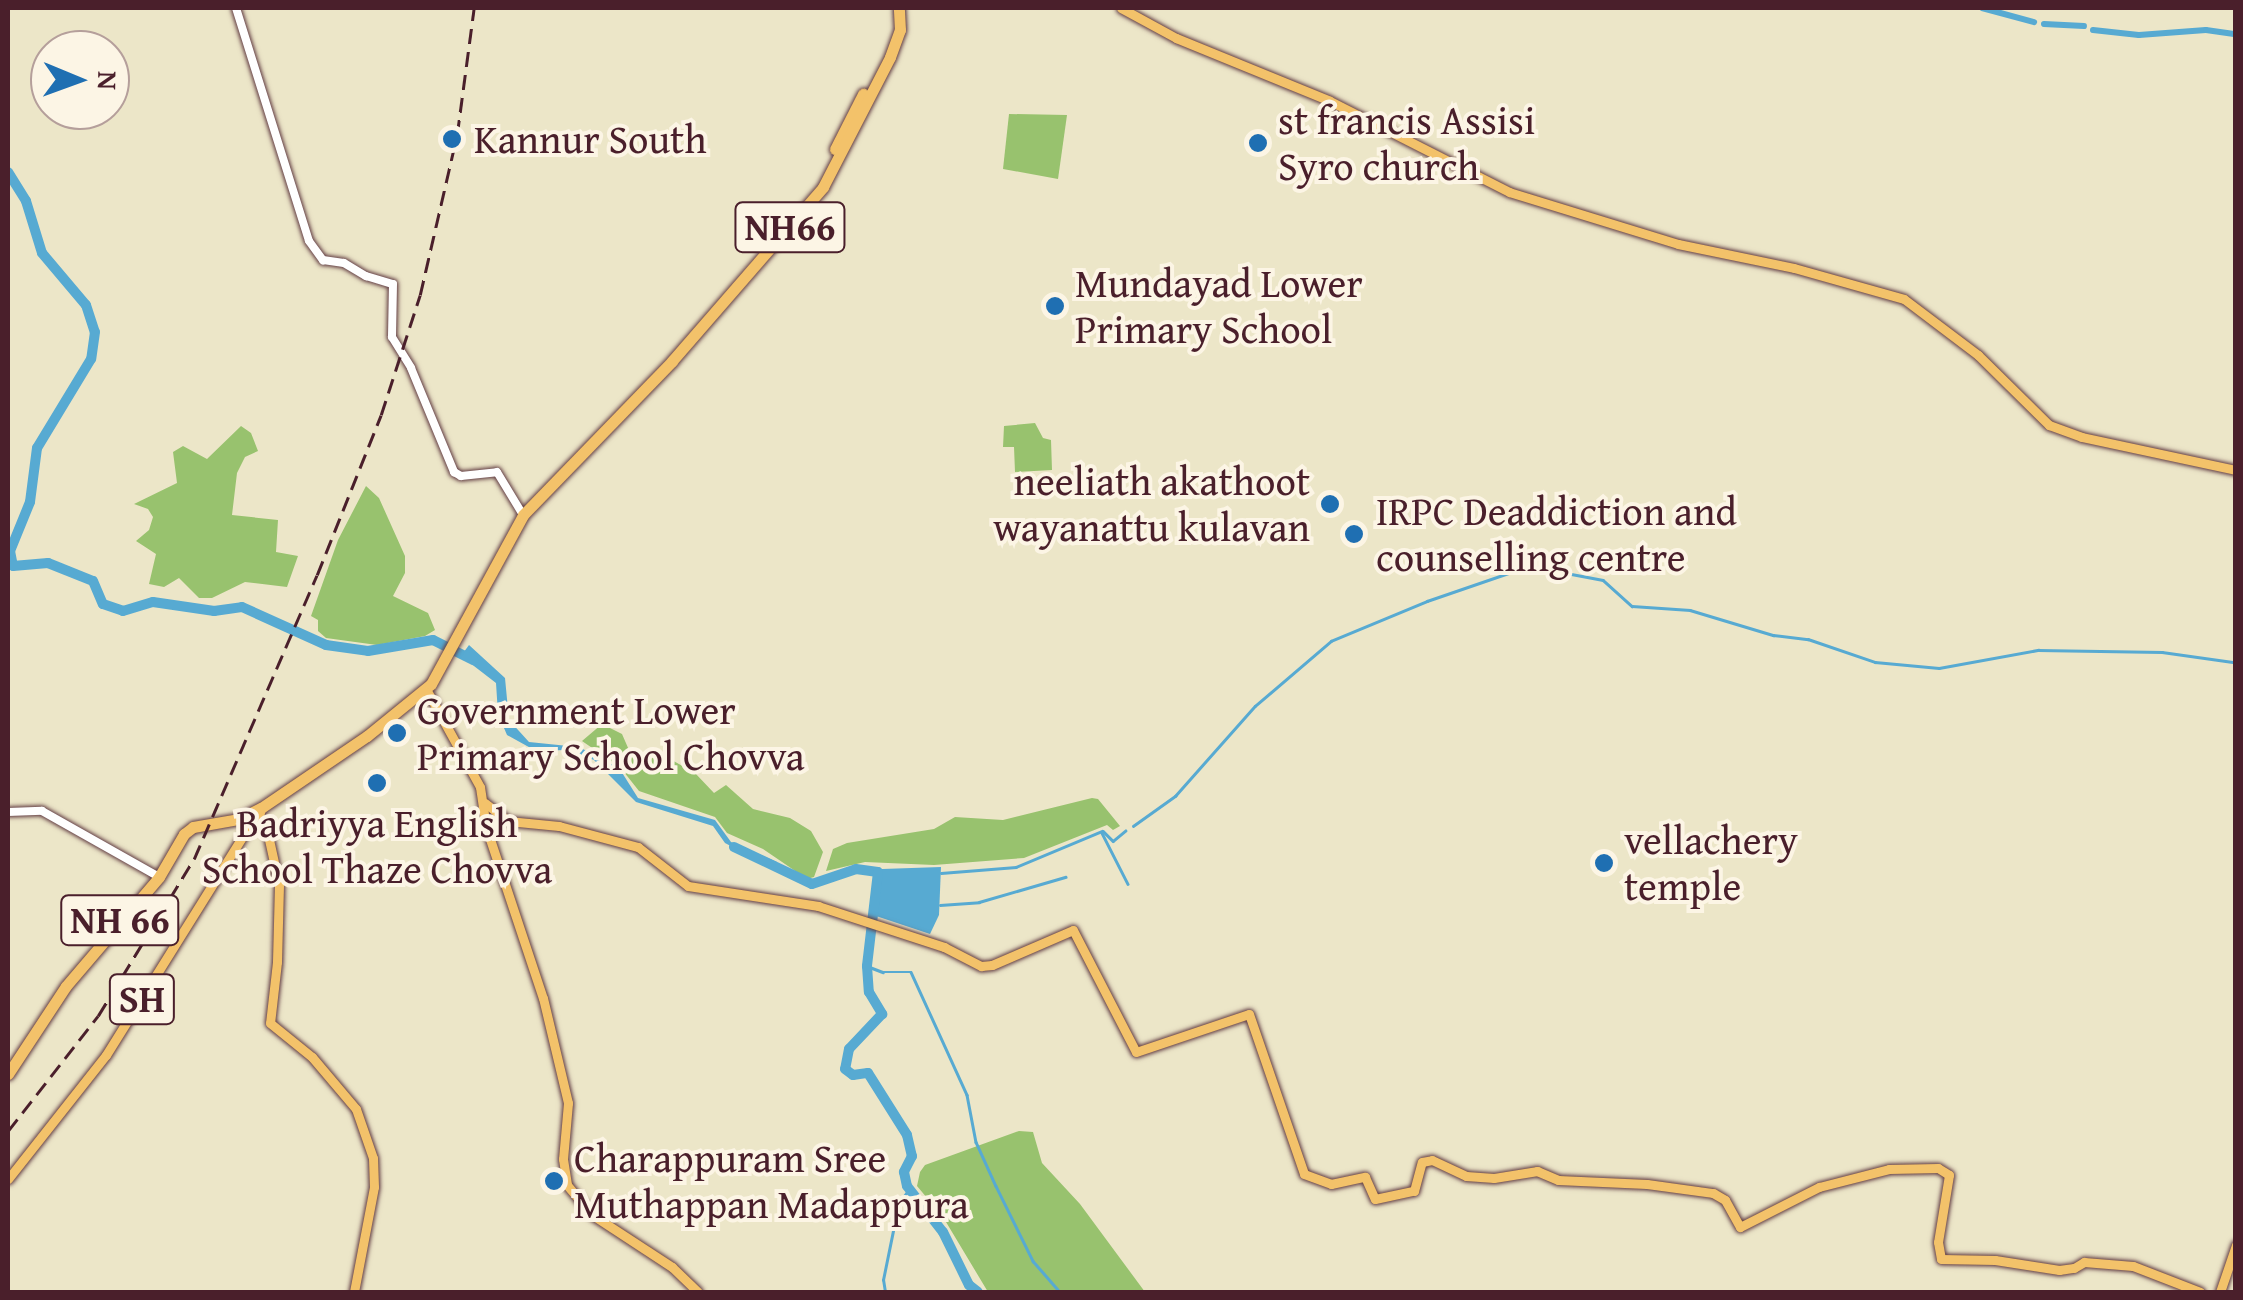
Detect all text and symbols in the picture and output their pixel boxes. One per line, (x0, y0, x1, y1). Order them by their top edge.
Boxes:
north arrow (30, 30, 130, 130)
text: N (88, 71, 129, 90)
place label: st francis Assisi Syro church (1278, 96, 1535, 190)
place label: Kannur South (474, 115, 707, 163)
marker: Kannur South (439, 126, 465, 152)
marker: st francis Assisi Syro church (1247, 132, 1269, 154)
road number: NH66 (732, 194, 848, 260)
place label: Mundayad Lower Primary School (1075, 259, 1363, 353)
marker: Mundayad Lower Primary School (1044, 295, 1066, 317)
place label: neeliath akathoot wayanattu kulavan (993, 457, 1310, 551)
place label: IRPC Deaddiction and counselling centre (1376, 487, 1737, 581)
marker: neeliath akathoot wayanattu kulavan (1319, 493, 1341, 515)
marker: IRPC Deaddiction and counselling centre (1341, 521, 1367, 547)
place label: Government Lower Primary School Chovva (417, 686, 805, 780)
marker: Government Lower Primary School Chovva (386, 722, 408, 744)
marker: Badriyya English School Thaze Chovva (366, 772, 388, 794)
place label: Badriyya English School Thaze Chovva (202, 799, 552, 893)
place label: vellachery temple (1624, 816, 1798, 910)
marker: vellachery temple (1593, 852, 1615, 874)
road number: NH 66 (60, 887, 180, 953)
road number: SH (107, 966, 177, 1032)
place label: Charappuram Sree Muthappan Madappura (574, 1134, 969, 1228)
marker: Charappuram Sree Muthappan Madappura (543, 1170, 565, 1192)

